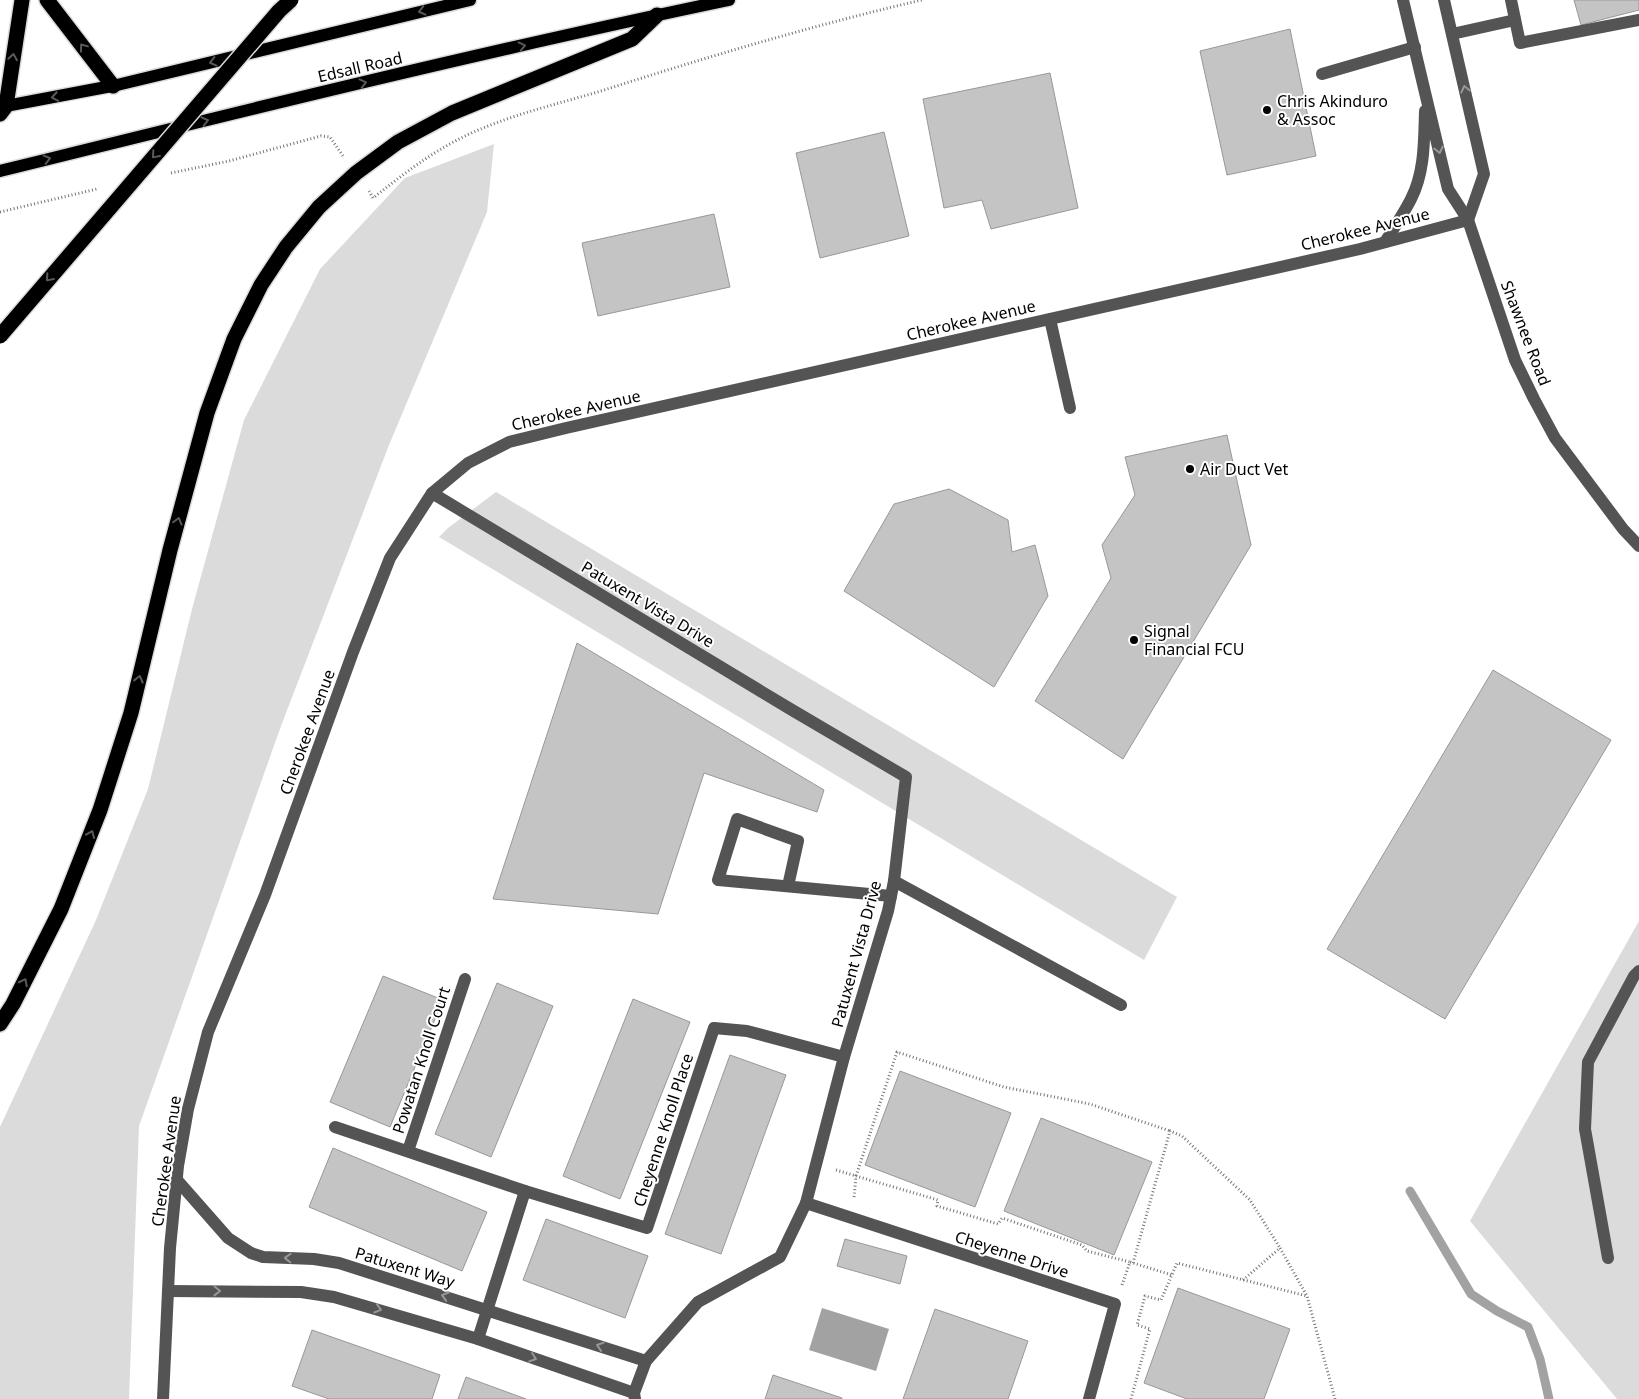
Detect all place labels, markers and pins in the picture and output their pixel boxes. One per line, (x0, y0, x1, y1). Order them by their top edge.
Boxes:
place label: Chris Akinduro & Assoc (1277, 90, 1388, 130)
marker: Chris Akinduro & Assoc (1261, 104, 1273, 116)
place label: Air Duct Vet (1200, 458, 1289, 480)
marker: Air Duct Vet (1184, 463, 1196, 475)
place label: Signal Financial FCU (1144, 620, 1244, 660)
marker: Signal Financial FCU (1128, 634, 1140, 646)

